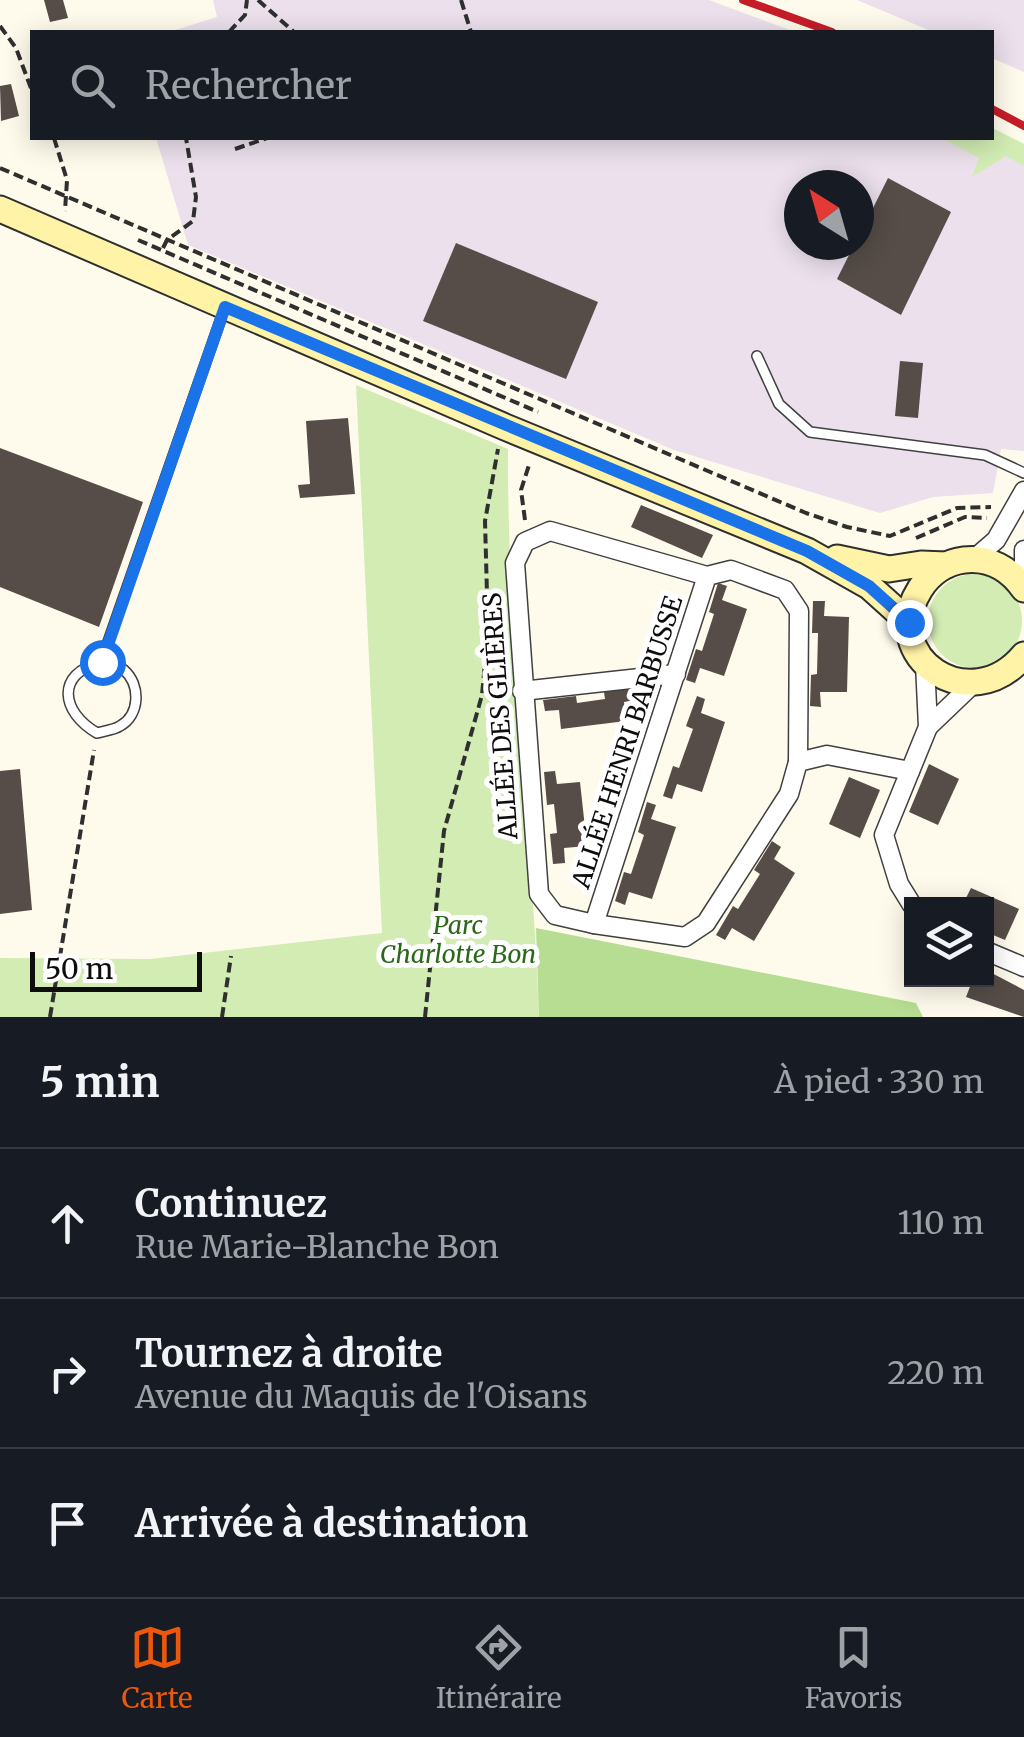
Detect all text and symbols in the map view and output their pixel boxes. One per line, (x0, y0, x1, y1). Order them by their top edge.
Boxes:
search box (30, 30, 994, 140)
icon: search (65, 58, 120, 113)
text: Rechercher (145, 62, 352, 109)
north arrow (784, 170, 874, 260)
street label: ALLÉE DES GLIÈRES (475, 591, 525, 842)
street label: ALLÉE HENRI BARBUSSE (564, 592, 689, 893)
route end (887, 600, 933, 646)
route start (80, 640, 126, 686)
map controls (904, 897, 994, 987)
button: layers (904, 897, 994, 987)
park label: Parc Charlotte Bon (380, 909, 536, 970)
scale bar (30, 947, 202, 991)
text: 50 m (45, 951, 113, 987)
text: 5 min (40, 1056, 159, 1108)
text: À pied · 330 m (774, 1062, 984, 1102)
text: Continuez (135, 1180, 327, 1227)
icon: ahead (40, 1196, 95, 1251)
text: 110 m (897, 1203, 984, 1243)
text: Rue Marie-Blanche Bon (135, 1227, 499, 1267)
text: Tournez à droite (135, 1330, 443, 1377)
icon: right (40, 1346, 95, 1401)
text: 220 m (887, 1353, 984, 1393)
text: Avenue du Maquis de l'Oisans (135, 1377, 588, 1417)
icon: arrive (40, 1496, 95, 1551)
text: Arrivée à destination (135, 1500, 528, 1547)
tab: Carte (122, 1620, 193, 1716)
tab: Itinéraire (436, 1620, 562, 1716)
tab: Favoris (805, 1620, 902, 1716)

